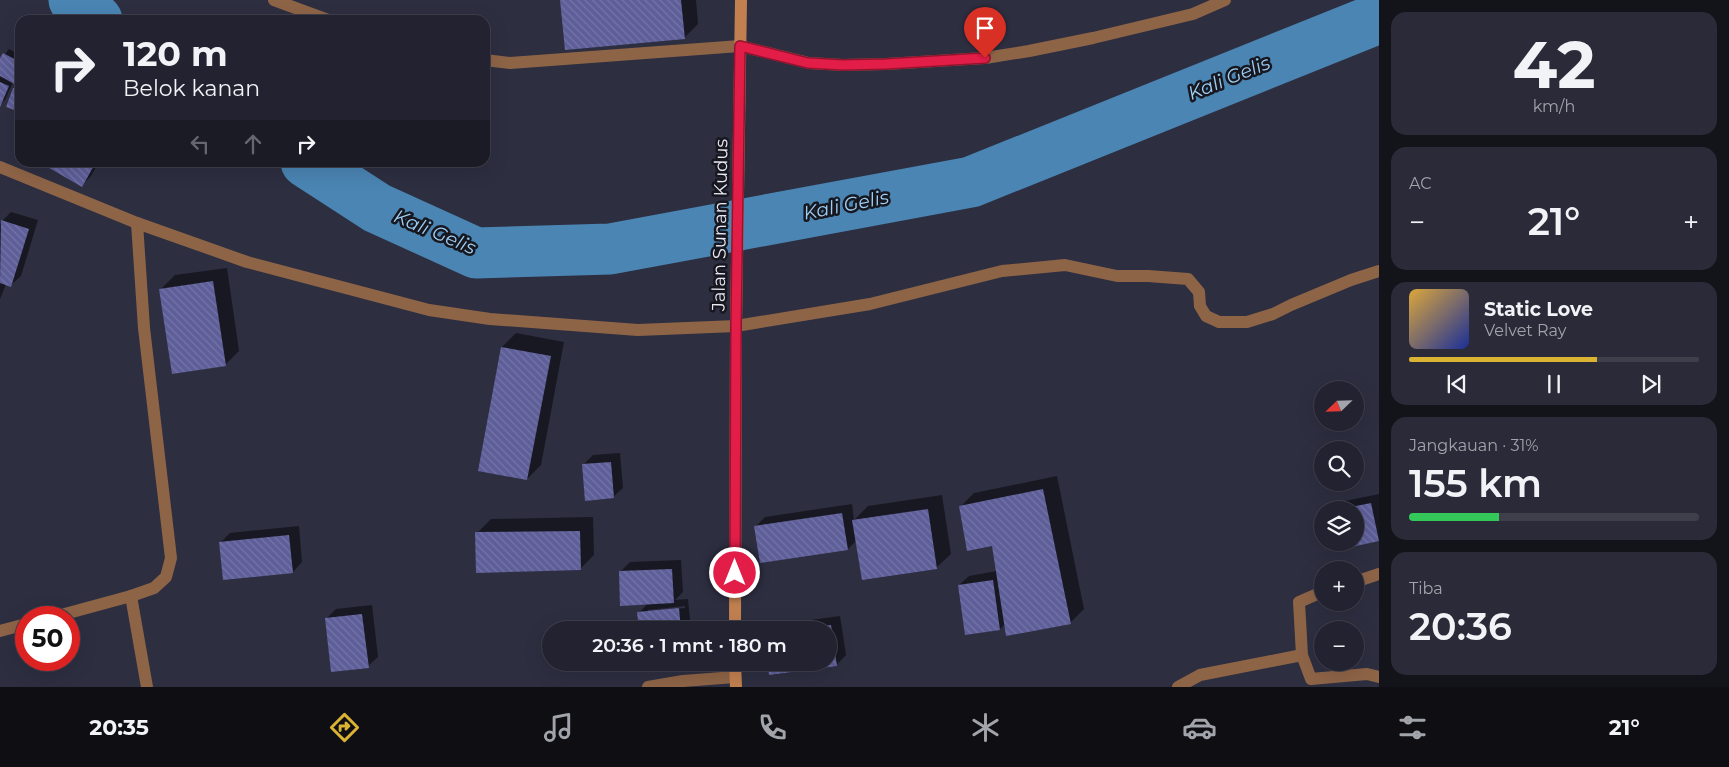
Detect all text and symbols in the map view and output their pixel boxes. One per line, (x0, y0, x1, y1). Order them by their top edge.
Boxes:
pin (964, 7, 1006, 58)
icon: arrive (971, 14, 999, 42)
text: 42 (1512, 25, 1596, 104)
text: 120 m (123, 32, 228, 75)
icon: right (40, 35, 105, 100)
water label: Kali Gelis (1184, 51, 1274, 105)
text: Belok kanan (123, 75, 260, 102)
text: km/h (1533, 97, 1575, 116)
icon: left (186, 130, 214, 158)
icon: ahead (239, 130, 267, 158)
icon: right (292, 130, 320, 158)
street label: Jalan Sunan Kudus (707, 138, 733, 312)
text: AC (1409, 174, 1432, 193)
water label: Kali Gelis (801, 185, 891, 225)
text: 21° (1528, 198, 1580, 245)
water label: Kali Gelis (391, 204, 479, 260)
text: − (1409, 205, 1425, 239)
text: + (1683, 205, 1699, 239)
text: Static Love (1484, 298, 1593, 321)
text: Velvet Ray (1484, 321, 1566, 340)
icon: previous (1443, 370, 1471, 398)
icon: pause (1540, 370, 1568, 398)
icon: next (1637, 370, 1665, 398)
north arrow (1314, 381, 1364, 431)
map controls (1314, 381, 1364, 671)
text: Jangkauan · 31% (1409, 436, 1539, 455)
button: search (1314, 441, 1364, 491)
text: 155 km (1409, 460, 1542, 507)
button: layers (1314, 501, 1364, 551)
position arrow (708, 546, 760, 598)
button: + (1314, 561, 1364, 611)
text: Tiba (1409, 579, 1443, 598)
text: 20:36 (1409, 603, 1512, 650)
speed limit sign: 50 (15, 606, 80, 671)
button: − (1314, 621, 1364, 671)
text: 20:36 · 1 mnt · 180 m (592, 634, 787, 657)
icon: directions (327, 710, 362, 745)
icon: music (541, 710, 576, 745)
icon: phone (755, 710, 790, 745)
icon: climate (968, 710, 1003, 745)
icon: car (1182, 710, 1217, 745)
icon: filters (1395, 710, 1430, 745)
text: 20:35 (89, 714, 149, 741)
text: 21° (1609, 714, 1640, 741)

